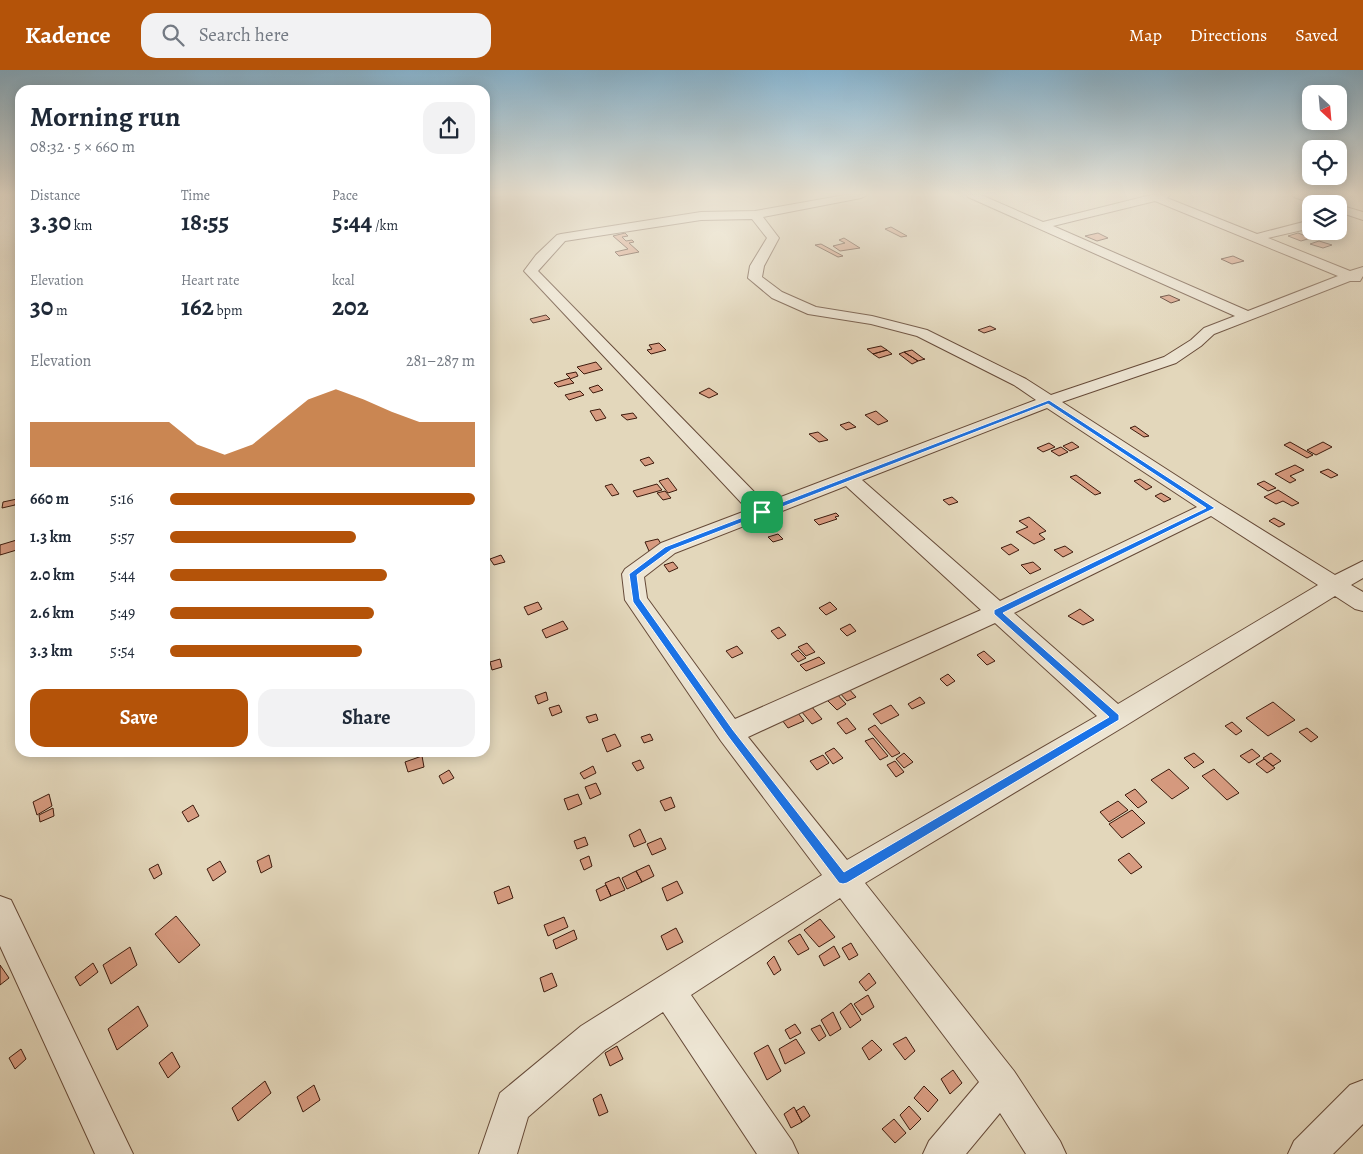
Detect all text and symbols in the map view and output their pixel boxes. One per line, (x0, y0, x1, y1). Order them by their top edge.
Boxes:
search box (141, 13, 491, 58)
text: Kadence (25, 19, 111, 51)
icon: search (159, 21, 187, 49)
text: Search here (199, 22, 289, 48)
text: Map (1129, 23, 1162, 47)
text: Directions (1190, 23, 1267, 47)
text: Saved (1295, 23, 1338, 47)
north arrow (1302, 85, 1348, 130)
map controls (1302, 85, 1347, 240)
text: Morning run (30, 98, 180, 136)
button: share (423, 102, 475, 154)
text: 08:32 · 5 × 660 m (30, 136, 135, 158)
button: locate (1302, 140, 1347, 185)
text: Distance (30, 186, 80, 205)
text: Time (181, 186, 210, 205)
text: Pace (332, 186, 358, 205)
button: layers (1302, 195, 1347, 240)
text: 3.30 (30, 205, 71, 239)
text: 18:55 (181, 205, 229, 239)
text: 5:44 (332, 205, 372, 239)
text: km (71, 216, 92, 235)
text: /km (372, 216, 398, 235)
text: Elevation (30, 271, 84, 290)
text: Heart rate (181, 271, 239, 290)
text: kcal (332, 271, 354, 290)
text: 30 (30, 290, 53, 324)
text: 162 (181, 290, 214, 324)
text: 202 (332, 290, 369, 324)
text: m (53, 301, 68, 320)
text: bpm (214, 301, 243, 320)
text: Elevation (30, 350, 91, 372)
text: 281–287 m (406, 350, 475, 372)
text: 660 m (30, 488, 69, 510)
text: 5:16 (110, 488, 134, 510)
pin (741, 491, 783, 533)
icon: arrive (748, 498, 776, 526)
text: 1.3 km (30, 526, 71, 548)
text: 5:57 (110, 526, 134, 548)
text: 2.0 km (30, 564, 75, 586)
text: 5:44 (110, 564, 135, 586)
text: 2.6 km (30, 602, 74, 624)
text: 5:49 (110, 602, 135, 624)
text: 3.3 km (30, 640, 73, 662)
text: 5:54 (110, 640, 135, 662)
button: Save (30, 689, 248, 747)
button: Share (258, 689, 475, 747)

